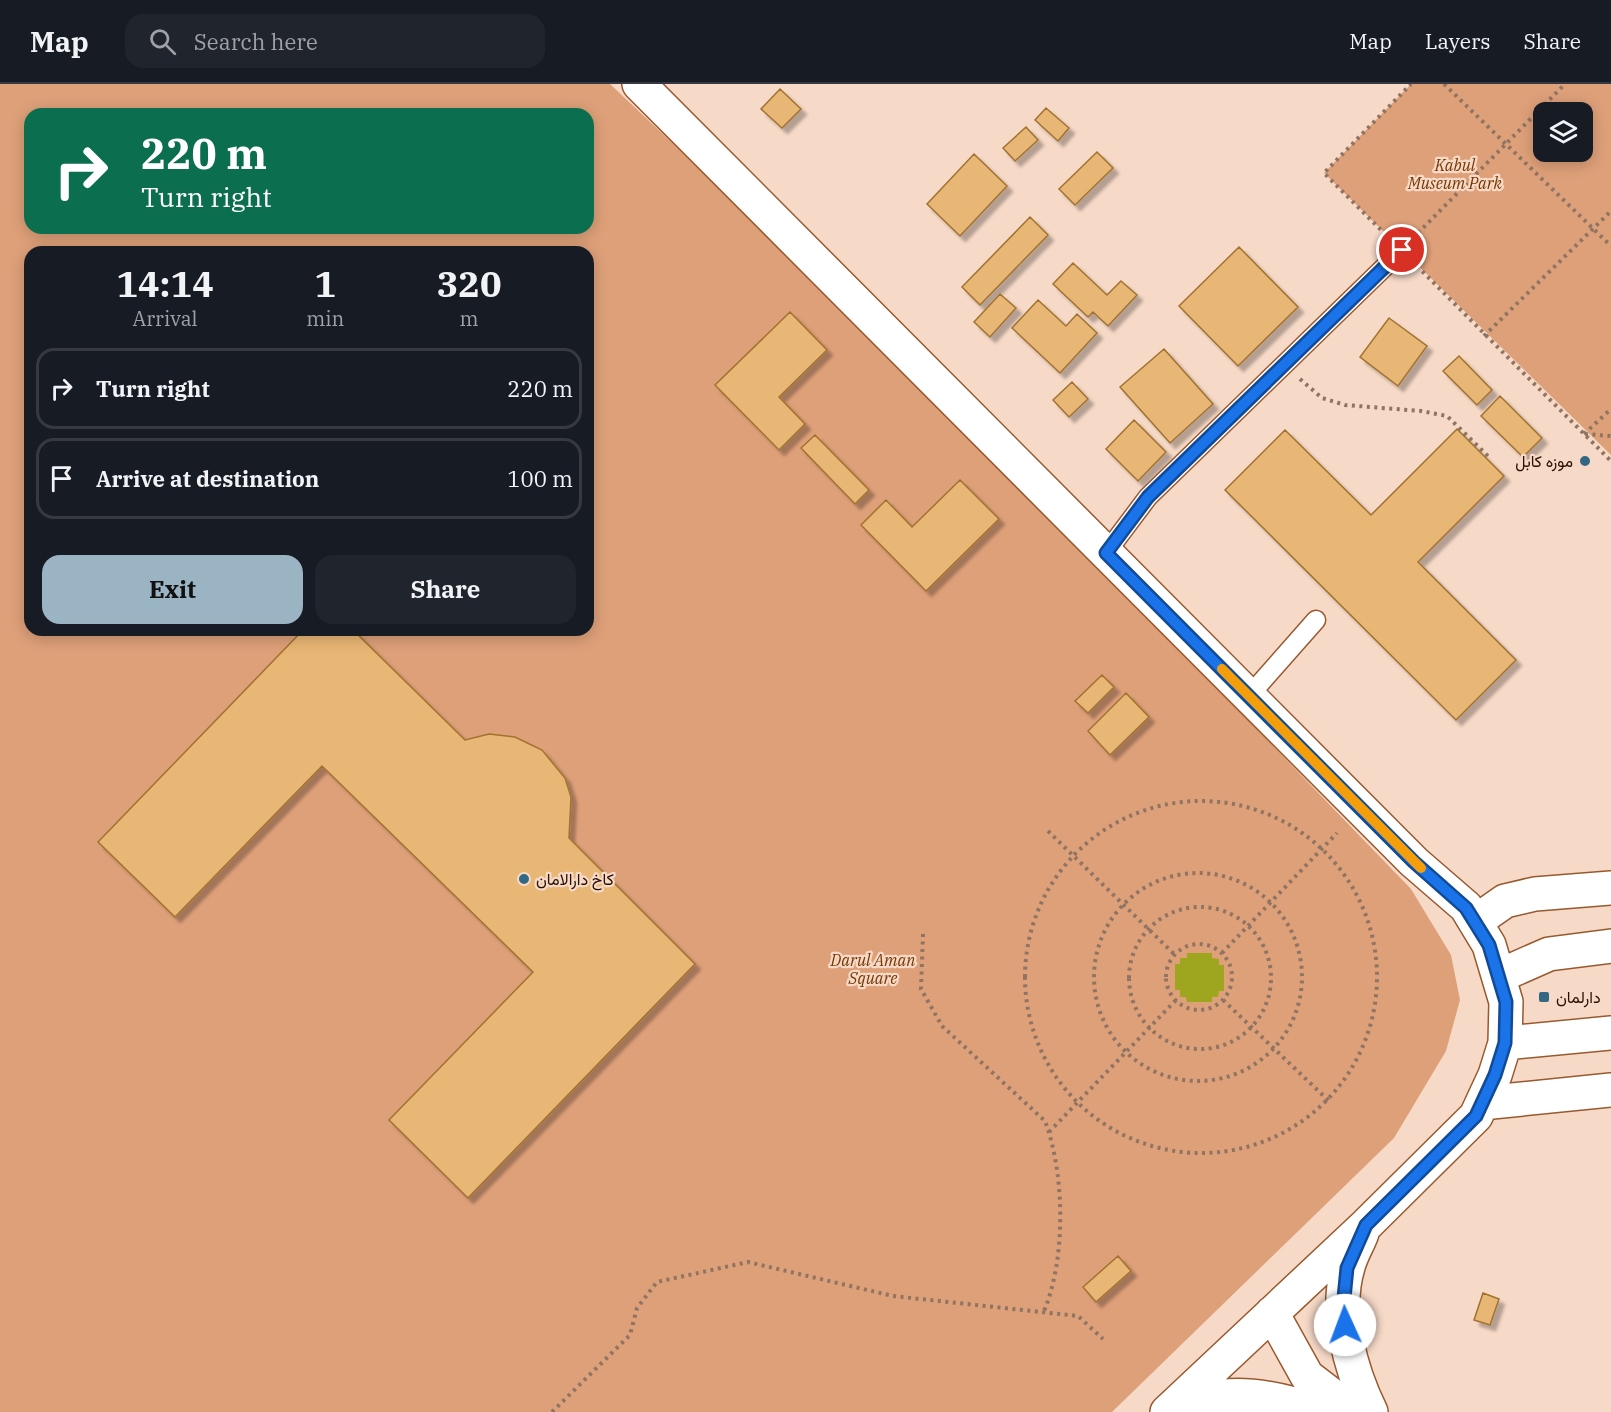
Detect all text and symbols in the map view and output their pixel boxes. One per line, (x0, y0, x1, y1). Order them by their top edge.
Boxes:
search box (125, 14, 545, 68)
text: Map (30, 23, 89, 60)
icon: search (146, 25, 179, 58)
text: Search here (194, 27, 318, 56)
text: Map (1349, 27, 1392, 55)
text: Layers (1425, 27, 1491, 55)
text: Share (1524, 27, 1581, 55)
map controls (1533, 102, 1593, 162)
button: layers (1533, 102, 1593, 162)
text: 220 m (141, 126, 267, 181)
icon: right (42, 132, 120, 210)
park label: Kabul Museum Park (1407, 155, 1503, 193)
text: Turn right (141, 179, 272, 214)
pin (1376, 224, 1427, 275)
icon: arrive (1385, 233, 1418, 266)
text: 14:14 (116, 260, 214, 307)
text: 1 (314, 260, 336, 307)
text: 320 (437, 260, 502, 307)
text: Arrival (133, 305, 198, 332)
text: min (306, 305, 344, 332)
text: m (460, 305, 479, 332)
icon: right (45, 372, 78, 405)
text: Turn right (96, 374, 210, 403)
text: 220 m (507, 374, 573, 403)
place label: موزه کابل (1515, 451, 1573, 472)
marker: موزه کابل (1578, 454, 1592, 468)
icon: arrive (45, 462, 78, 495)
text: Arrive at destination (96, 464, 319, 493)
text: 100 m (507, 464, 573, 493)
button: Exit (42, 555, 303, 624)
button: Share (315, 555, 576, 624)
place label: کاخ دارالامان (536, 869, 614, 891)
marker: کاخ دارالامان (517, 872, 531, 886)
park label: Darul Aman Square (830, 950, 915, 988)
place label: دارلمان (1556, 987, 1601, 1008)
marker: دارلمان (1537, 990, 1551, 1004)
position arrow (1313, 1293, 1377, 1357)

